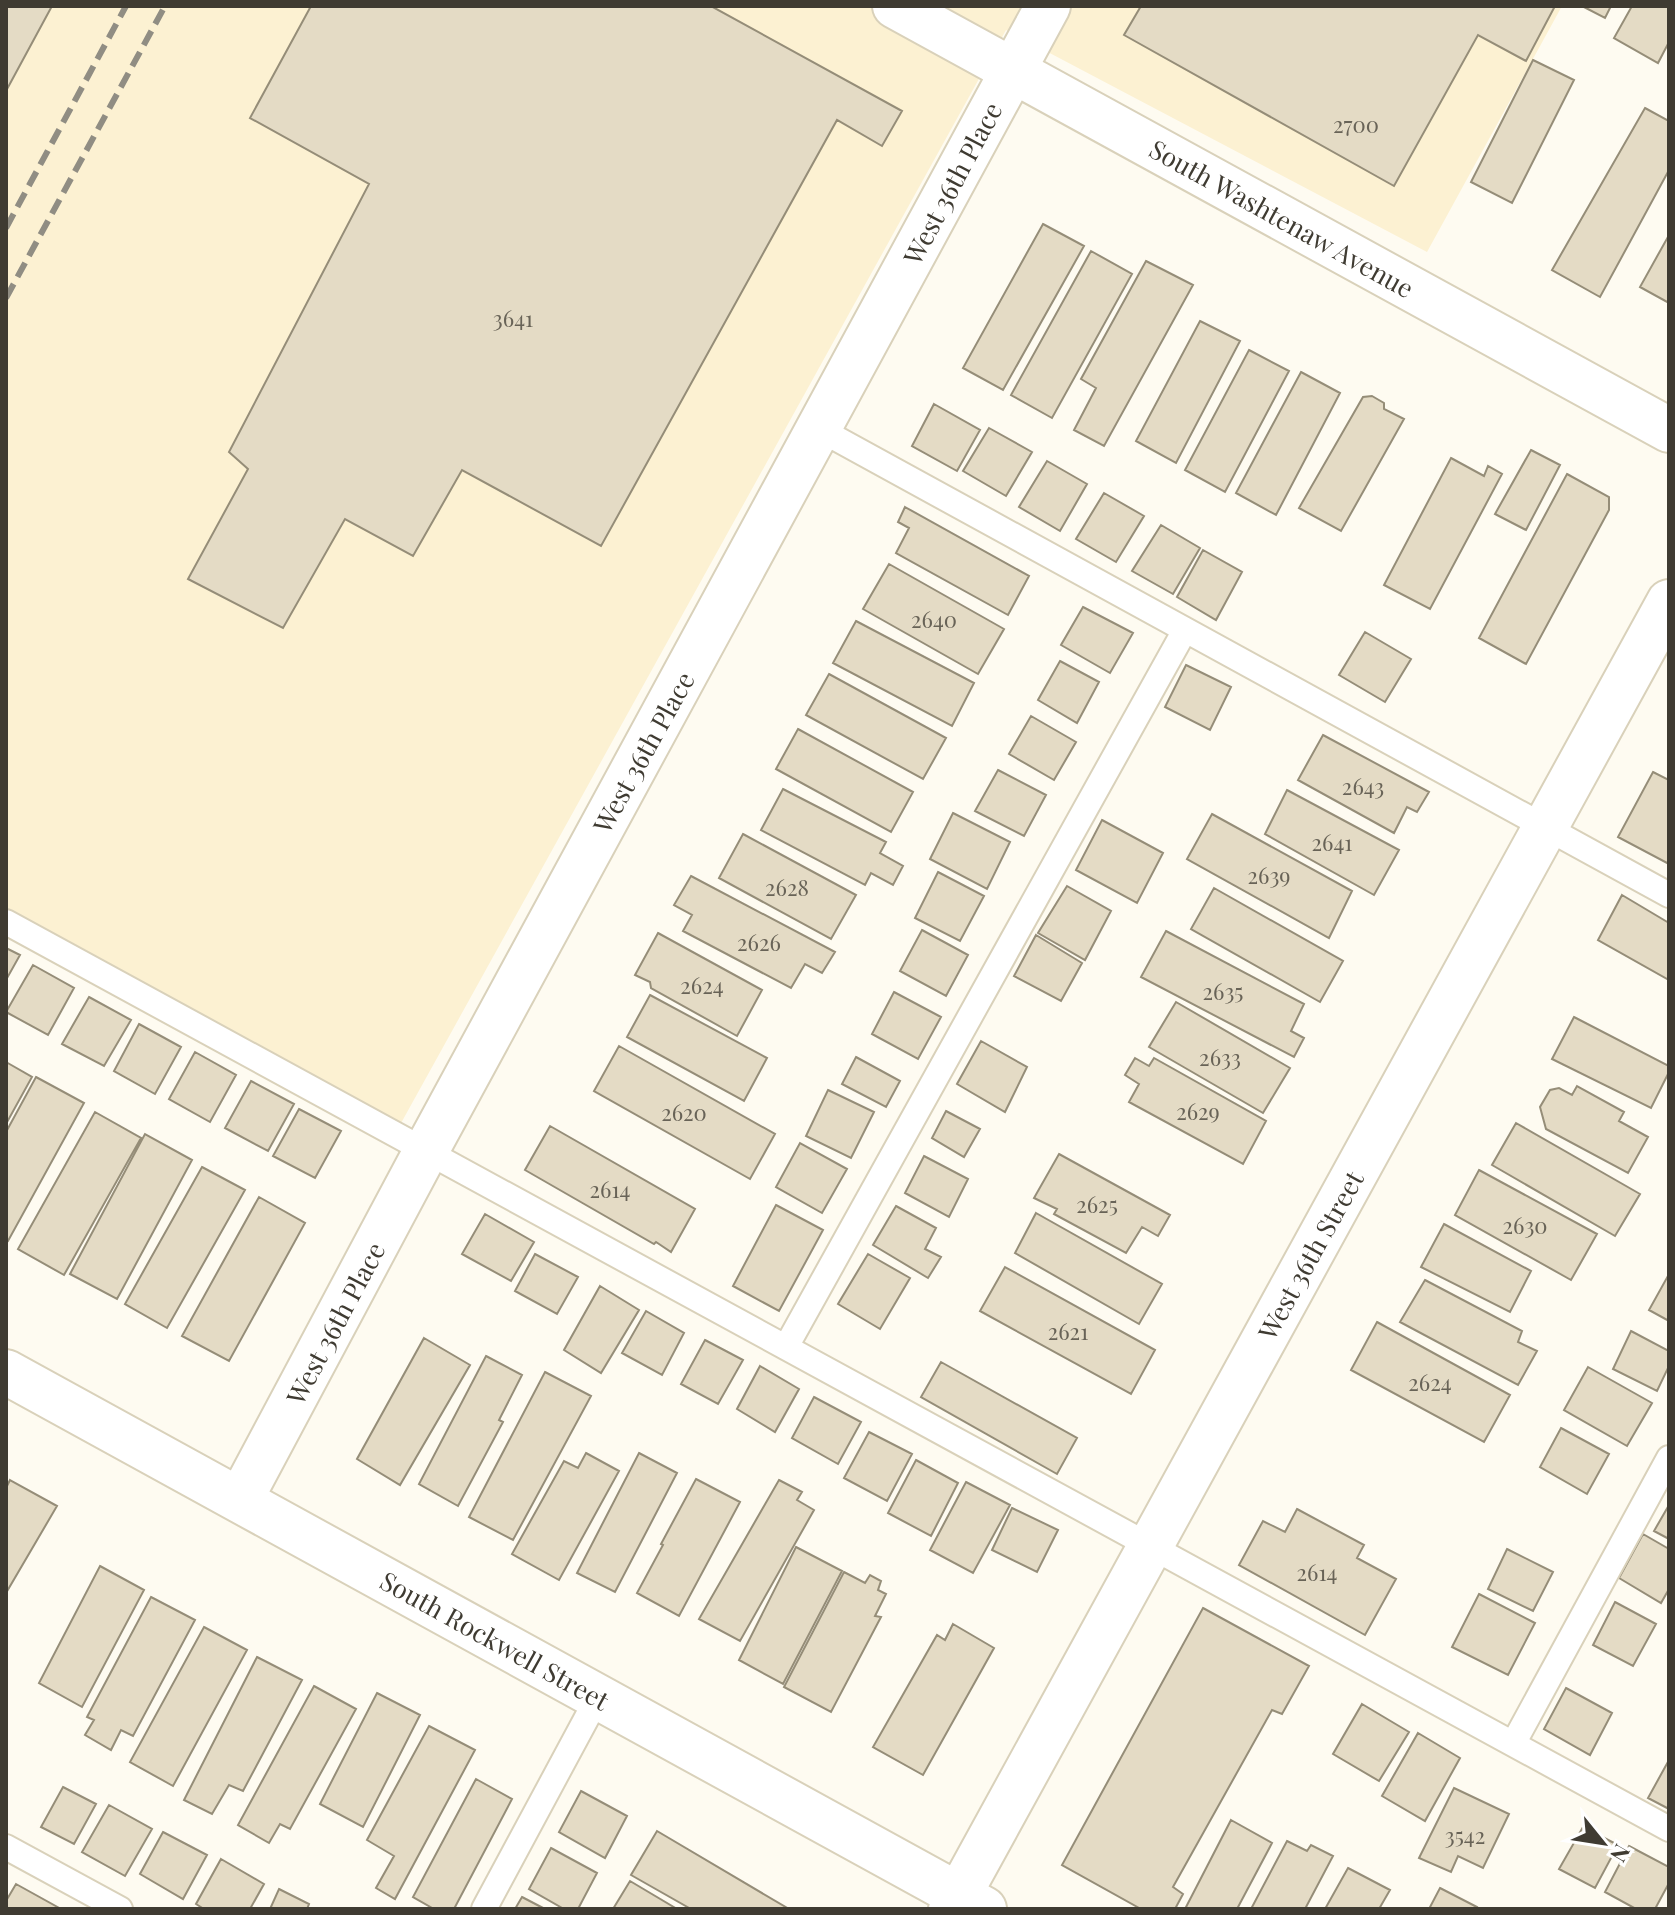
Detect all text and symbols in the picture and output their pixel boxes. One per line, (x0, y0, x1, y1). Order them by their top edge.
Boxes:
street label: West 36th Place (894, 96, 1009, 271)
house number: 2700 (1333, 109, 1379, 139)
street label: South Washtenaw Avenue (1144, 131, 1420, 305)
house number: 3641 (493, 303, 533, 333)
house number: 2640 (911, 604, 957, 634)
street label: West 36th Place (584, 665, 702, 840)
house number: 2643 (1342, 771, 1384, 801)
house number: 2641 (1312, 827, 1352, 857)
house number: 2639 (1247, 860, 1291, 890)
house number: 2628 (765, 872, 809, 902)
house number: 2626 (737, 927, 781, 957)
house number: 2624 (680, 970, 724, 1000)
house number: 2635 (1203, 976, 1243, 1006)
house number: 2633 (1199, 1042, 1241, 1072)
house number: 2629 (1176, 1096, 1220, 1126)
house number: 2620 (661, 1097, 707, 1127)
street label: West 36th Street (1249, 1164, 1371, 1346)
house number: 2614 (590, 1174, 631, 1204)
house number: 2625 (1076, 1189, 1118, 1219)
house number: 2630 (1502, 1210, 1548, 1240)
street label: West 36th Place (277, 1236, 392, 1411)
house number: 2621 (1048, 1316, 1088, 1346)
house number: 2624 (1408, 1367, 1452, 1397)
house number: 2614 (1297, 1557, 1338, 1587)
street label: South Rockwell Street (374, 1563, 616, 1718)
north arrow (1563, 1803, 1643, 1883)
house number: 3542 (1445, 1820, 1485, 1850)
text: N (1604, 1839, 1638, 1868)

